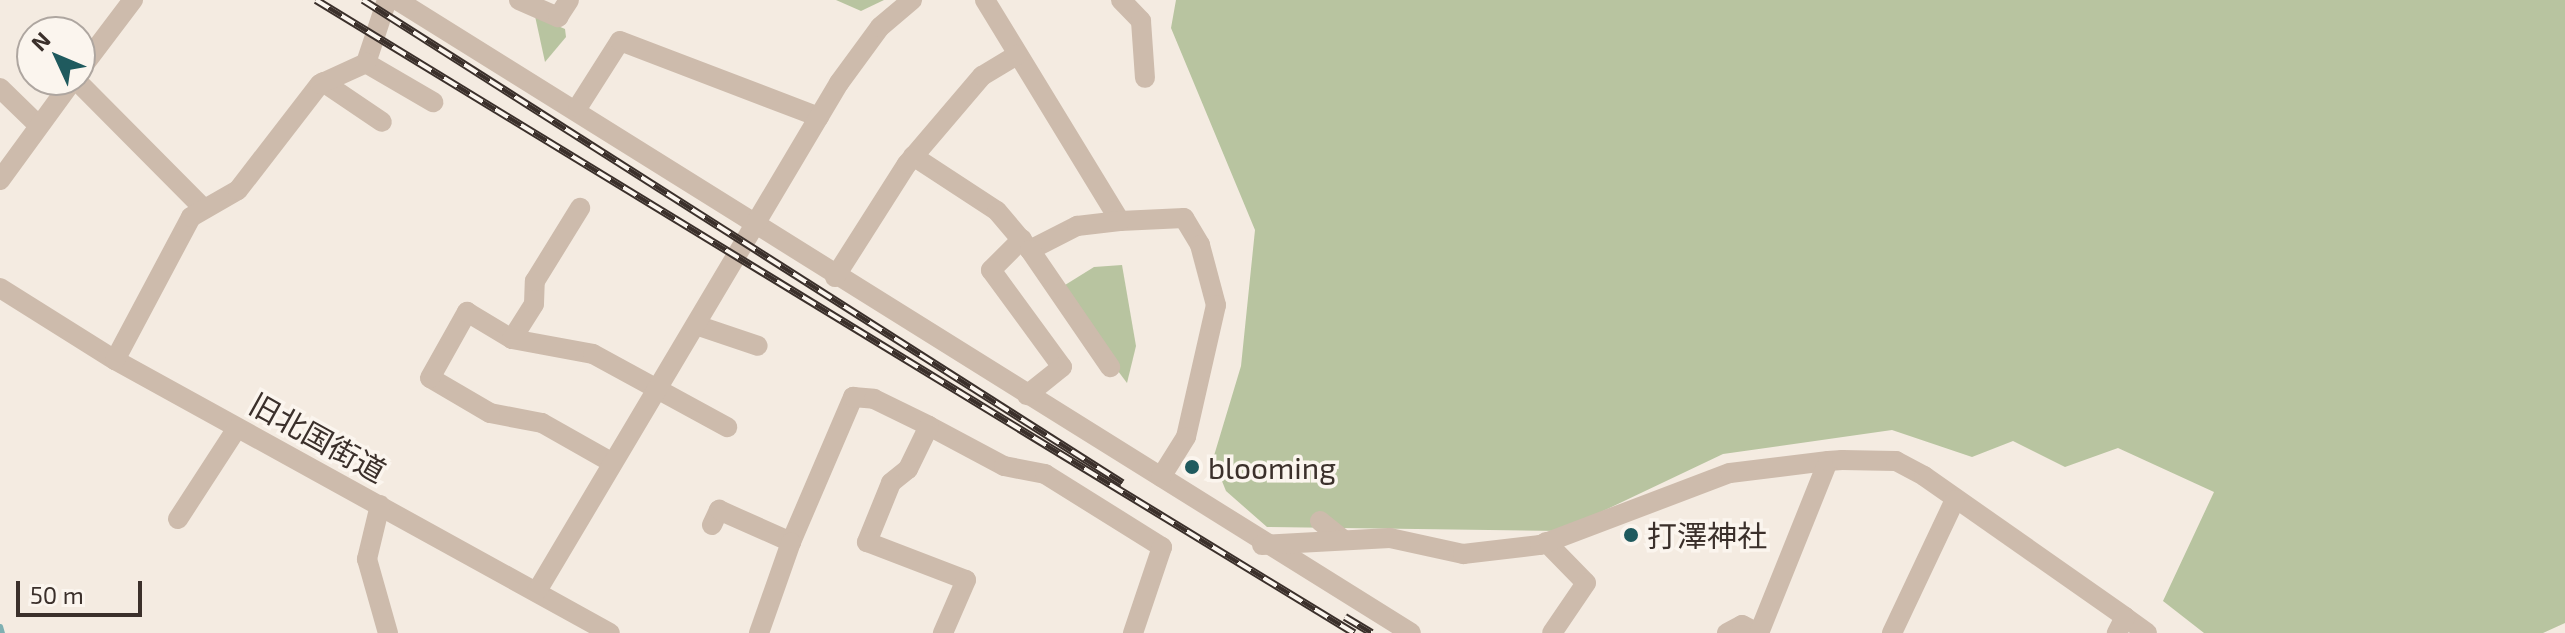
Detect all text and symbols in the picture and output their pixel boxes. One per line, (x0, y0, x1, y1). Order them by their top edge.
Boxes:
north arrow (16, 16, 96, 96)
text: N (25, 26, 55, 55)
street label: 旧北国街道 (244, 385, 392, 489)
place label: blooming (1208, 449, 1336, 485)
marker: blooming (1183, 458, 1201, 476)
place label: 打澤神社 (1647, 517, 1767, 553)
marker: 打澤神社 (1622, 526, 1640, 544)
scale bar (20, 565, 146, 615)
text: 50 m (30, 580, 84, 609)

